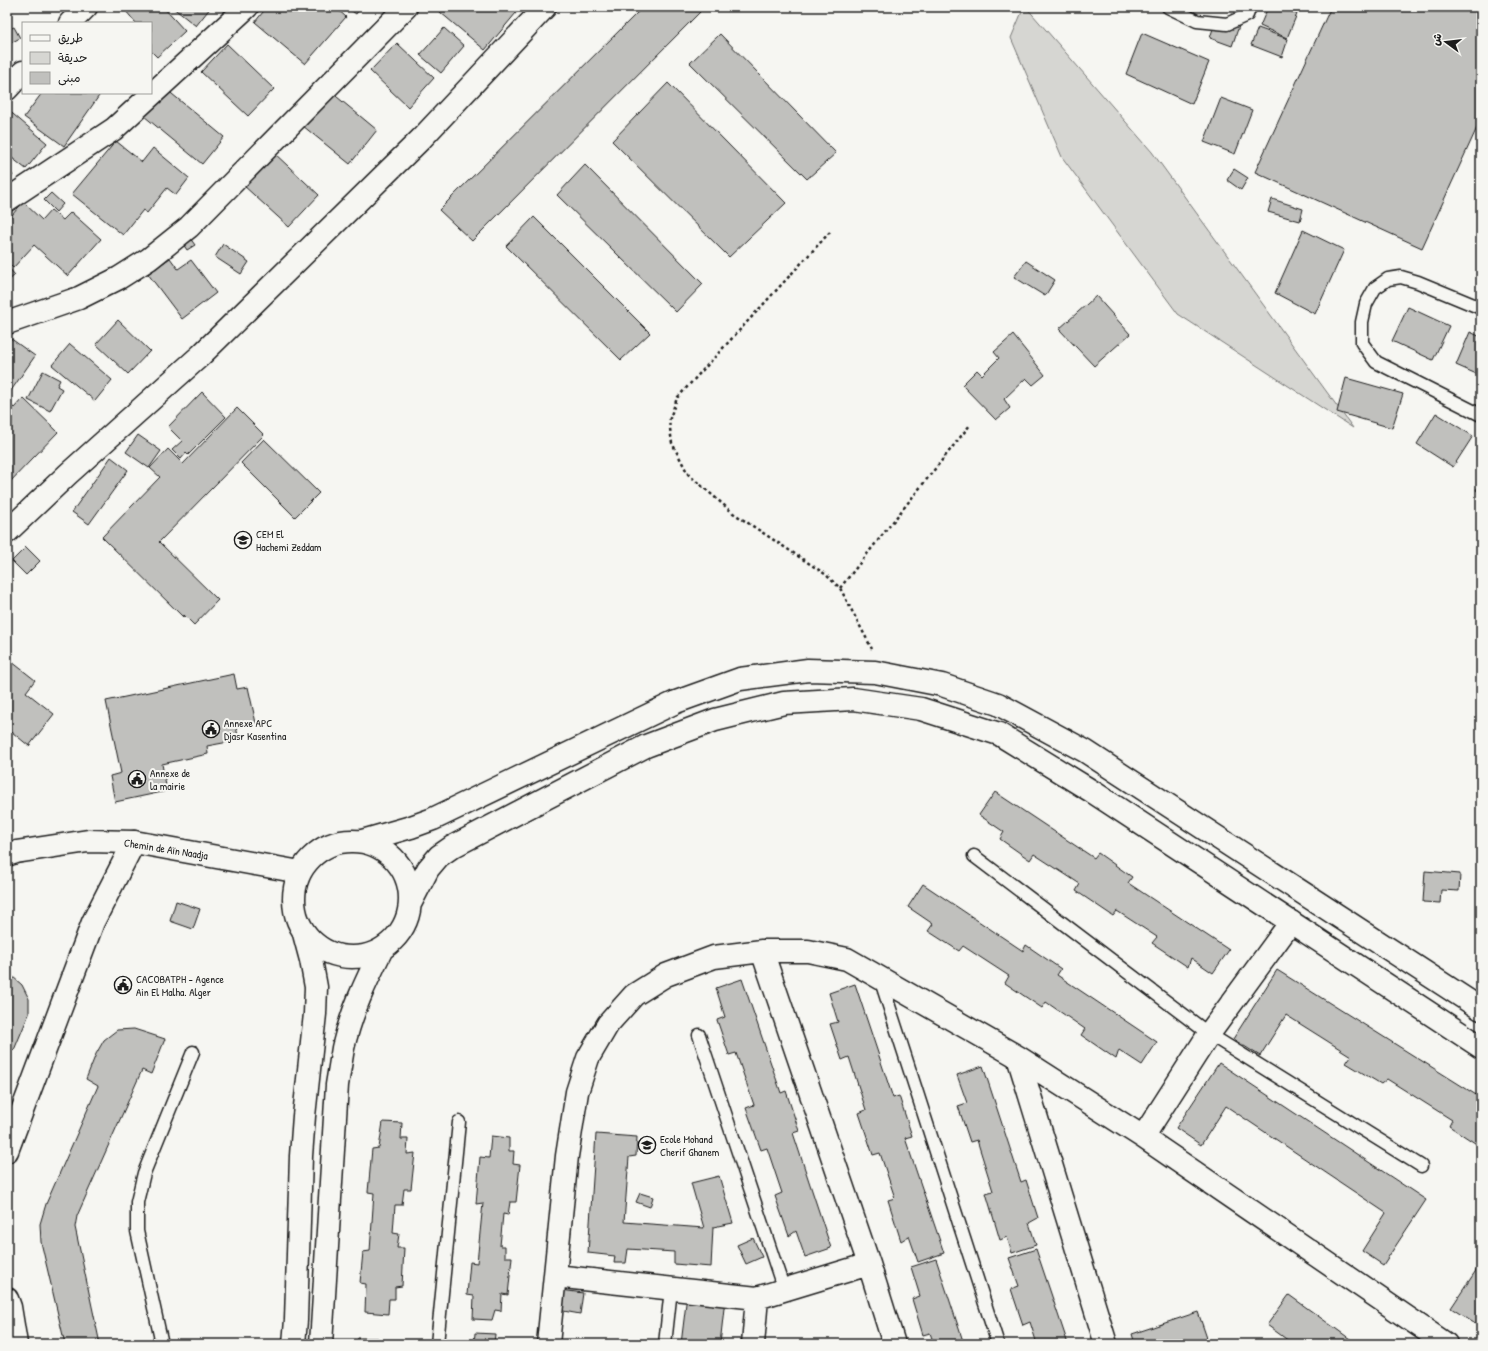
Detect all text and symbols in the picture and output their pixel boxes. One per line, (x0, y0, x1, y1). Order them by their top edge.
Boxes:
legend (22, 22, 152, 94)
north arrow (1426, 22, 1466, 62)
text: طريق (58, 29, 83, 46)
text: ش (1428, 32, 1445, 47)
text: حديقة (58, 49, 87, 66)
text: مبنى (58, 69, 81, 86)
place label: CEM El Hachemi Zeddam (256, 527, 322, 554)
school or university icon: CEM El Hachemi Zeddam (233, 530, 253, 550)
place label: Annexe APC Djasr Kasentina (224, 716, 287, 743)
public building icon: Annexe APC Djasr Kasentina (201, 719, 221, 739)
place label: Annexe de la mairie (150, 766, 191, 793)
public building icon: Annexe de la mairie (127, 769, 147, 789)
street label: Chemin de Aïn Naadja (123, 835, 210, 863)
place label: CACOBATPH - Agence Ain El Malha. Alger (136, 972, 224, 999)
public building icon: CACOBATPH - Agence Ain El Malha. Alger (113, 975, 133, 995)
place label: Ecole Mohand Cherif Ghanem (660, 1132, 720, 1159)
school or university icon: Ecole Mohand Cherif Ghanem (637, 1135, 657, 1155)

